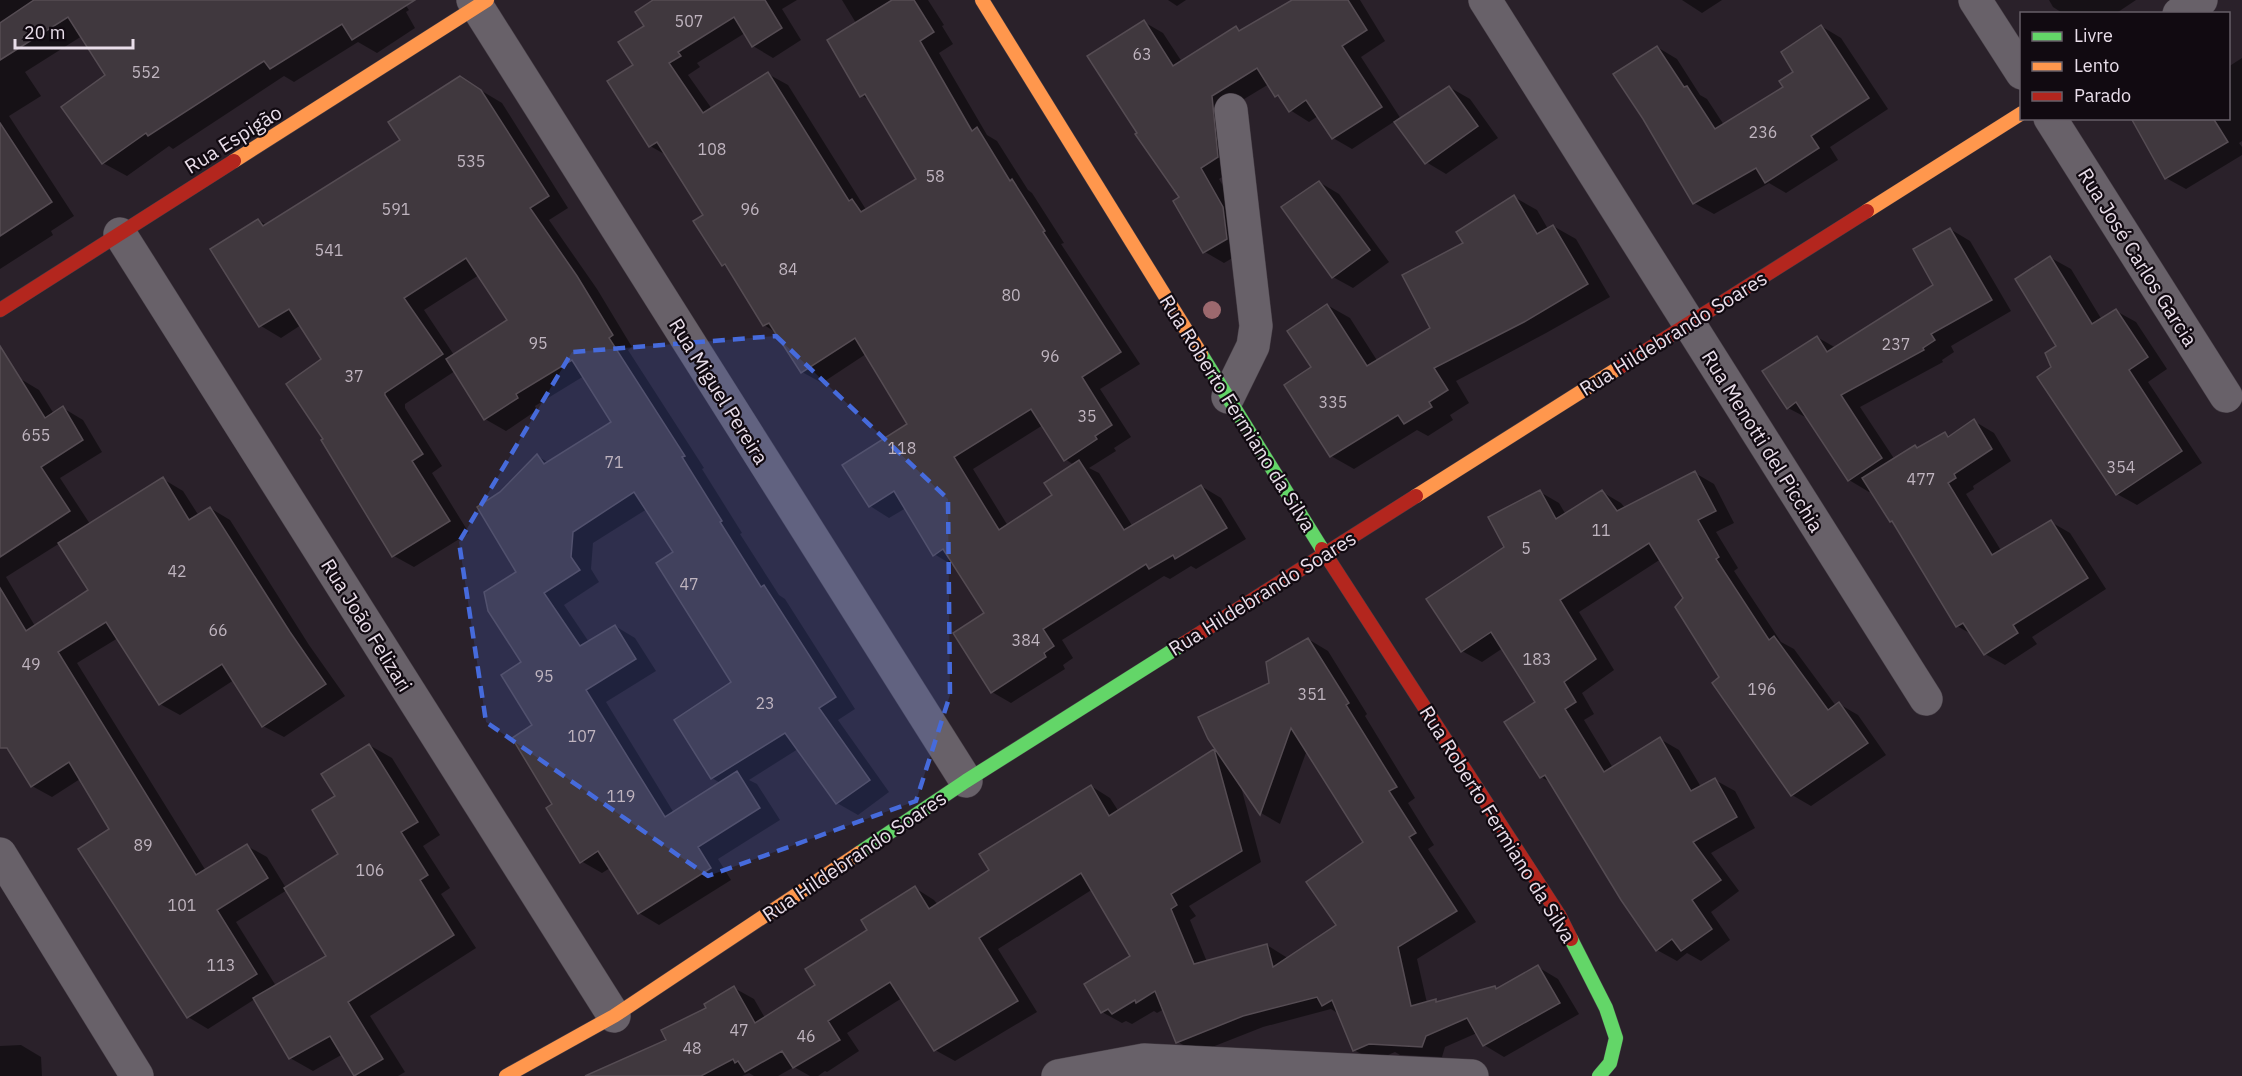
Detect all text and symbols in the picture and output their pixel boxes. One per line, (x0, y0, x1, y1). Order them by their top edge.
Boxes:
house number: 507 (675, 11, 703, 31)
scale bar (15, 12, 134, 50)
legend (2020, 12, 2230, 120)
text: 20 m (24, 21, 66, 44)
text: Livre (2074, 24, 2113, 47)
house number: 63 (1132, 44, 1152, 64)
text: Lento (2074, 54, 2119, 77)
house number: 552 (132, 62, 160, 82)
text: Parado (2074, 84, 2131, 107)
street label: Rua Espigão (179, 98, 287, 180)
house number: 236 (1749, 122, 1777, 142)
house number: 108 (698, 139, 726, 159)
house number: 535 (457, 151, 485, 171)
street label: Rua José Carlos Garcia (2072, 163, 2204, 352)
house number: 58 (925, 166, 945, 186)
house number: 591 (382, 199, 410, 219)
house number: 96 (740, 199, 760, 219)
house number: 541 (315, 240, 343, 260)
house number: 84 (778, 259, 798, 279)
street label: Rua Hildebrando Soares (1574, 264, 1772, 402)
house number: 80 (1001, 285, 1021, 305)
street label: Rua Roberto Fermiano da Silva (1154, 289, 1322, 537)
street label: Rua Miguel Pereira (663, 313, 775, 470)
house number: 95 (528, 333, 548, 353)
house number: 237 (1882, 334, 1910, 354)
street label: Rua Menotti del Picchia (1696, 345, 1830, 537)
house number: 96 (1040, 346, 1060, 366)
house number: 37 (344, 366, 364, 386)
house number: 335 (1319, 392, 1347, 412)
house number: 35 (1077, 406, 1097, 426)
house number: 655 (22, 425, 50, 445)
house number: 118 (888, 438, 916, 458)
house number: 71 (604, 452, 624, 472)
house number: 354 (2107, 457, 2135, 477)
house number: 477 (1907, 469, 1935, 489)
house number: 11 (1591, 520, 1611, 540)
street label: Rua Hildebrando Soares (1163, 524, 1361, 662)
house number: 5 (1521, 538, 1531, 558)
street label: Rua João Felizari (315, 553, 419, 697)
house number: 42 (167, 561, 187, 581)
house number: 47 (679, 574, 699, 594)
house number: 66 (208, 620, 228, 640)
house number: 384 (1012, 630, 1040, 650)
house number: 183 (1523, 649, 1551, 669)
house number: 49 (21, 654, 41, 674)
house number: 95 (534, 666, 554, 686)
house number: 196 (1748, 679, 1776, 699)
house number: 351 (1298, 684, 1326, 704)
house number: 23 (755, 693, 775, 713)
street label: Rua Roberto Fermiano da Silva (1414, 700, 1582, 948)
house number: 107 (568, 726, 596, 746)
street label: Rua Hildebrando Soares (757, 784, 951, 928)
house number: 119 (607, 786, 635, 806)
house number: 89 (133, 835, 153, 855)
house number: 106 (356, 860, 384, 880)
house number: 101 (168, 895, 196, 915)
house number: 113 (207, 955, 235, 975)
house number: 47 (729, 1020, 749, 1040)
house number: 46 (796, 1026, 816, 1046)
house number: 48 (682, 1038, 702, 1058)

